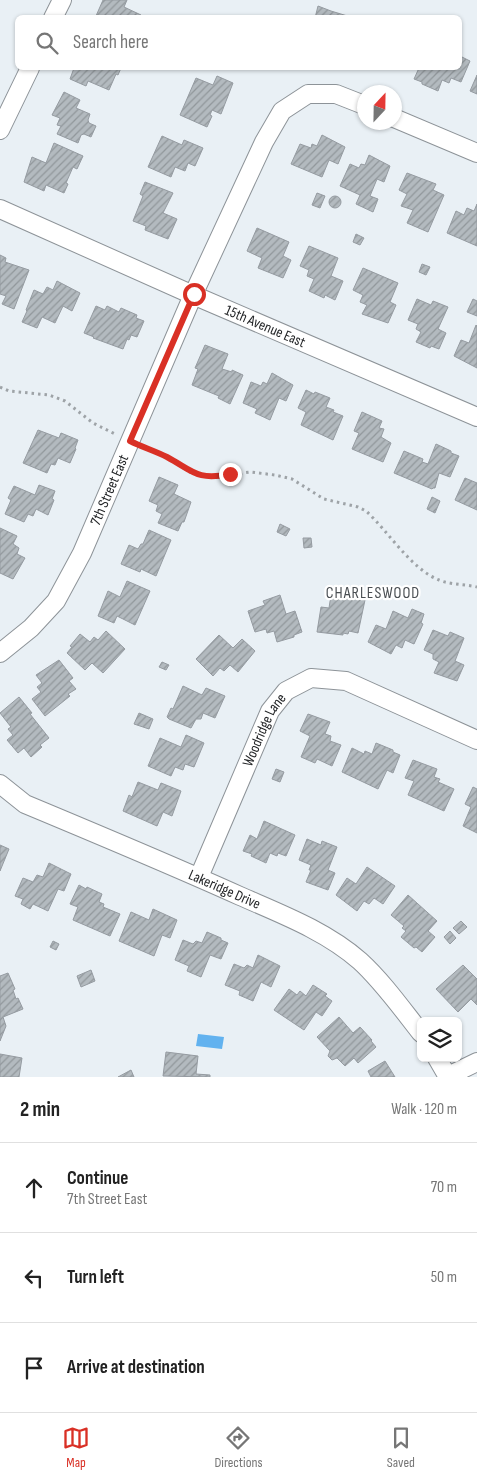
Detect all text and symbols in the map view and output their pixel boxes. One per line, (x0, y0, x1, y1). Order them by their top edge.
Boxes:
search box (15, 15, 462, 70)
icon: search (33, 29, 61, 57)
text: Search here (73, 31, 149, 54)
north arrow (357, 85, 402, 130)
route start (183, 283, 206, 306)
street label: 15th Avenue East (222, 301, 309, 352)
street label: 7th Street East (86, 451, 133, 528)
route end (219, 463, 242, 486)
district label: CHARLESWOOD (326, 584, 420, 603)
street label: Woodridge Lane (238, 689, 291, 770)
street label: Lakeridge Drive (185, 865, 263, 914)
map controls (417, 1017, 462, 1062)
button: layers (417, 1017, 462, 1062)
text: 2 min (20, 1097, 60, 1122)
text: Walk · 120 m (391, 1100, 457, 1119)
text: Continue (67, 1167, 128, 1190)
icon: ahead (20, 1174, 48, 1202)
text: 70 m (431, 1178, 457, 1197)
text: 7th Street East (67, 1190, 147, 1209)
icon: left (20, 1264, 48, 1292)
text: Turn left (67, 1266, 124, 1289)
text: 50 m (431, 1268, 457, 1287)
icon: arrive (20, 1354, 48, 1382)
text: Arrive at destination (67, 1356, 205, 1379)
tab: Map (62, 1424, 90, 1471)
tab: Directions (214, 1424, 263, 1471)
tab: Saved (387, 1424, 415, 1471)

